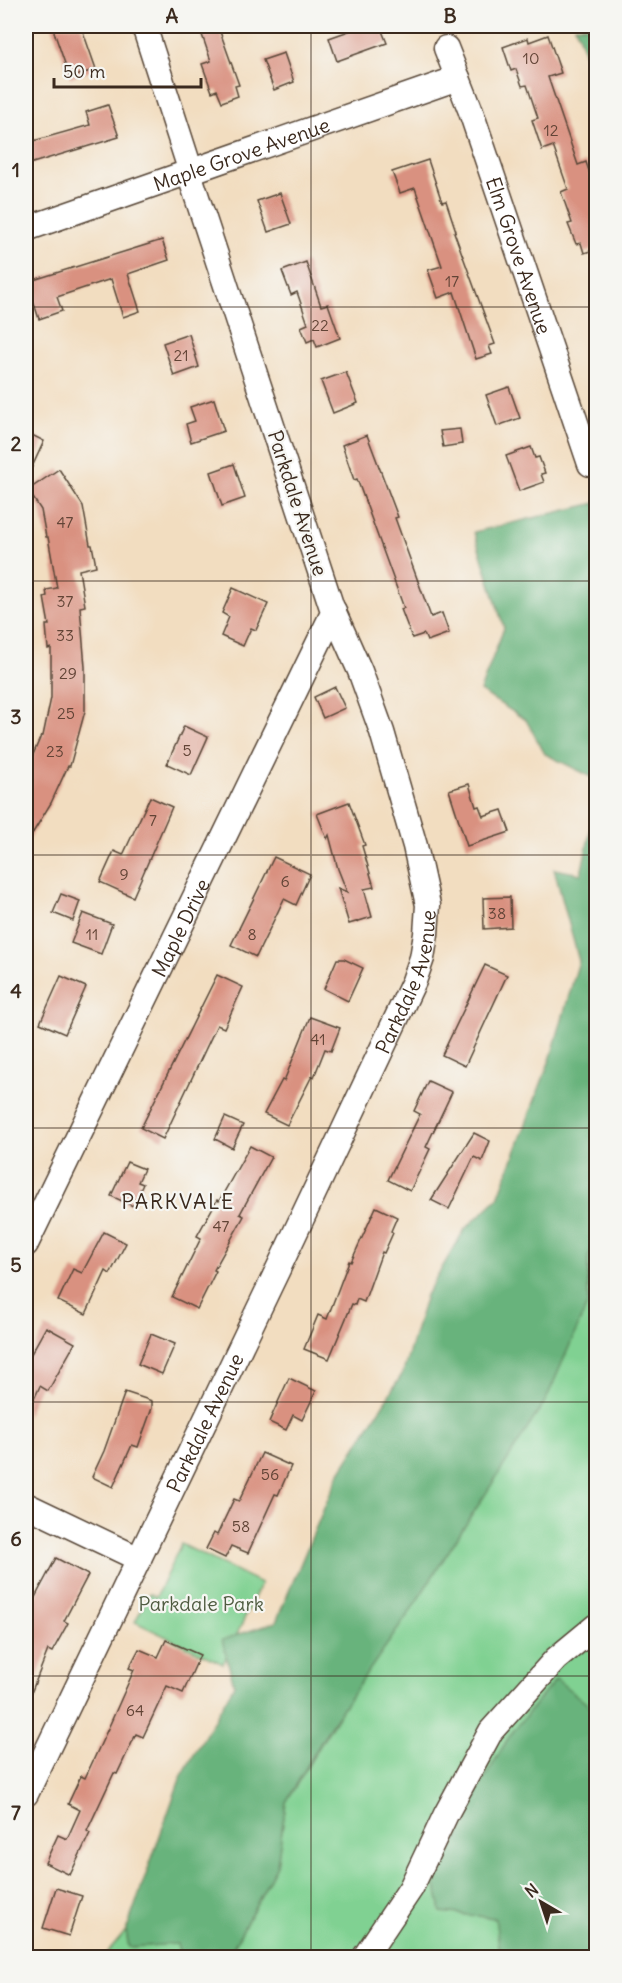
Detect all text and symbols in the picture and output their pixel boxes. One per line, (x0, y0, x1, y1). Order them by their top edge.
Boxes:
text: A (166, 3, 179, 28)
text: B (443, 3, 457, 28)
house number: 10 (523, 48, 539, 68)
scale bar (54, 51, 201, 89)
text: 50 m (63, 60, 105, 83)
street label: Maple Grove Avenue (150, 111, 333, 196)
house number: 12 (543, 120, 559, 140)
text: 1 (12, 157, 20, 182)
street label: Elm Grove Avenue (481, 173, 558, 337)
house number: 17 (445, 271, 459, 291)
house number: 22 (311, 315, 329, 335)
house number: 21 (173, 345, 189, 365)
street label: Parkdale Avenue (263, 427, 333, 579)
text: 2 (11, 431, 22, 456)
house number: 47 (57, 512, 74, 532)
house number: 37 (57, 591, 74, 611)
house number: 33 (56, 625, 74, 645)
house number: 29 (59, 663, 77, 683)
house number: 25 (57, 703, 75, 723)
text: 3 (10, 704, 22, 729)
house number: 5 (182, 740, 192, 760)
house number: 23 (46, 741, 64, 761)
house number: 7 (149, 810, 157, 830)
house number: 9 (119, 864, 129, 884)
house number: 6 (280, 871, 290, 891)
street label: Maple Drive (146, 874, 215, 981)
house number: 38 (488, 903, 506, 923)
street label: Parkdale Avenue (369, 909, 440, 1057)
house number: 11 (86, 924, 98, 944)
house number: 8 (247, 924, 257, 944)
text: 4 (10, 978, 22, 1003)
house number: 41 (310, 1029, 326, 1049)
district label: PARKVALE (121, 1188, 235, 1215)
house number: 47 (213, 1216, 230, 1236)
text: 5 (10, 1252, 22, 1277)
street label: Parkdale Avenue (160, 1349, 248, 1496)
house number: 56 (261, 1464, 279, 1484)
house number: 58 (232, 1516, 250, 1536)
text: 6 (10, 1526, 22, 1551)
park label: Parkdale Park (138, 1591, 264, 1616)
house number: 64 (126, 1700, 144, 1720)
text: 7 (11, 1800, 21, 1825)
north arrow (511, 1872, 571, 1932)
text: N (521, 1879, 542, 1902)

